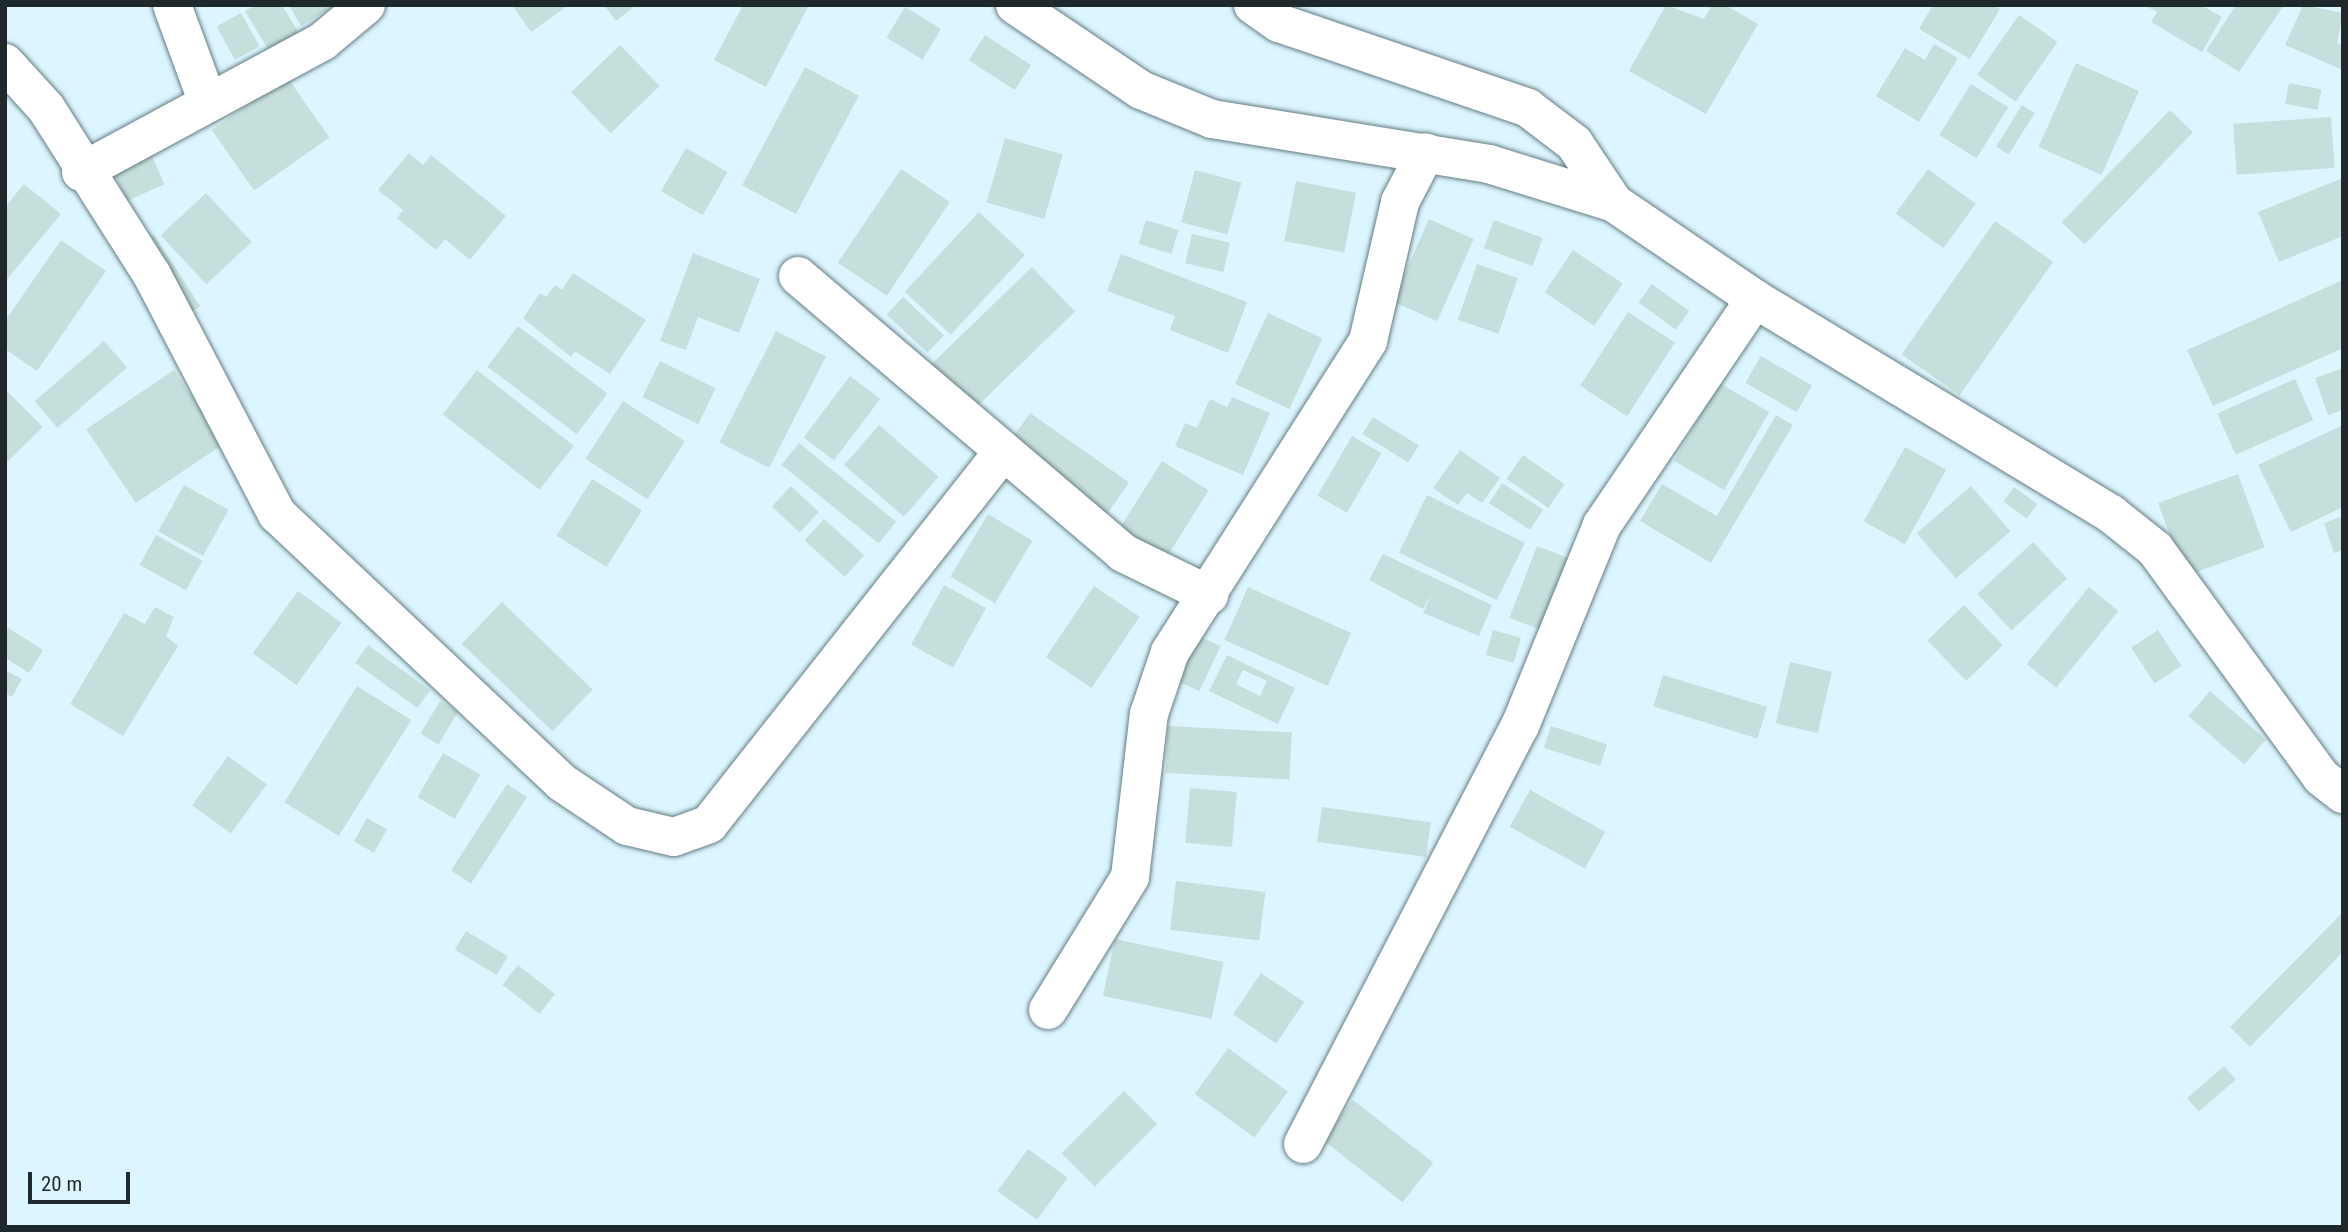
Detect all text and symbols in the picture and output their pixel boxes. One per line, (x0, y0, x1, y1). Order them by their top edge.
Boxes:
scale bar (32, 1158, 133, 1202)
text: 20 m (41, 1172, 82, 1196)

